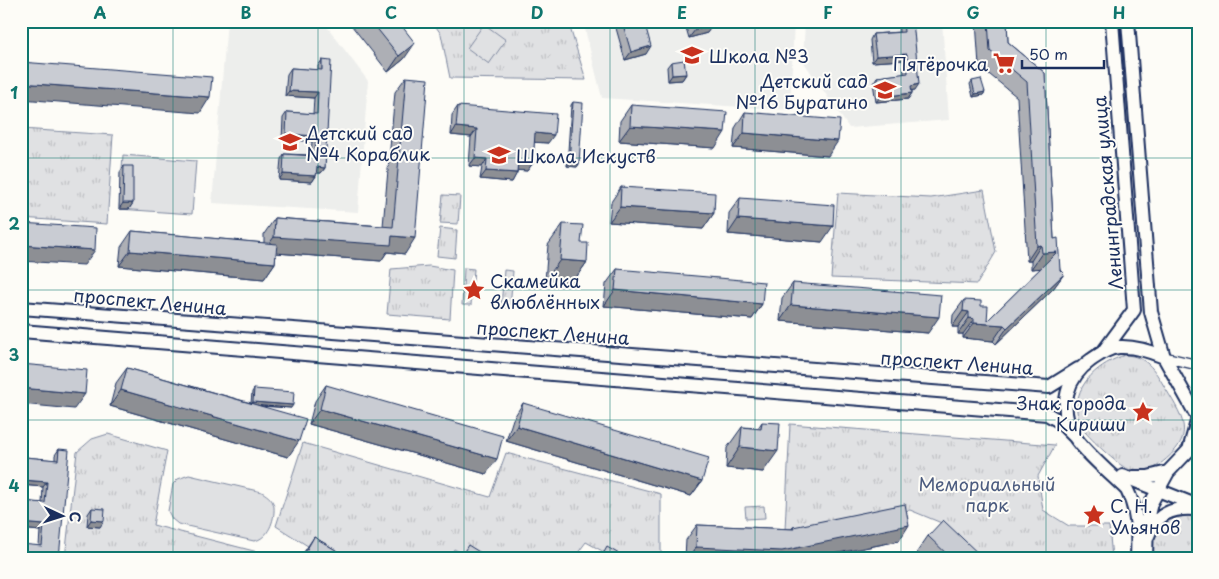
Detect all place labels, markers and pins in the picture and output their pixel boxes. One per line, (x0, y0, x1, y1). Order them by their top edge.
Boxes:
school or university icon: Школа №3 (679, 42, 705, 68)
place label: Школа №3 (709, 42, 809, 69)
place label: Пятёрочка (893, 50, 989, 77)
supermarket icon: Пятёрочка (991, 50, 1017, 76)
place label: Детский сад №16 Буратино (736, 67, 868, 115)
school or university icon: Детский сад №16 Буратино (872, 77, 898, 103)
place label: Детский сад №4 Кораблик (305, 119, 430, 167)
school or university icon: Детский сад №4 Кораблик (277, 129, 303, 155)
school or university icon: Школа Искуств (486, 142, 512, 168)
place label: Школа Искуств (516, 142, 656, 169)
place label: Скамейка влюблённых (490, 267, 600, 315)
place icon: Скамейка влюблённых (461, 277, 487, 303)
place label: Знак города Кириши (1017, 389, 1127, 437)
place icon: Знак города Кириши (1130, 399, 1156, 425)
place label: С. Н. Ульянов (1110, 492, 1180, 540)
place icon: С. Н. Ульянов (1081, 502, 1107, 528)

